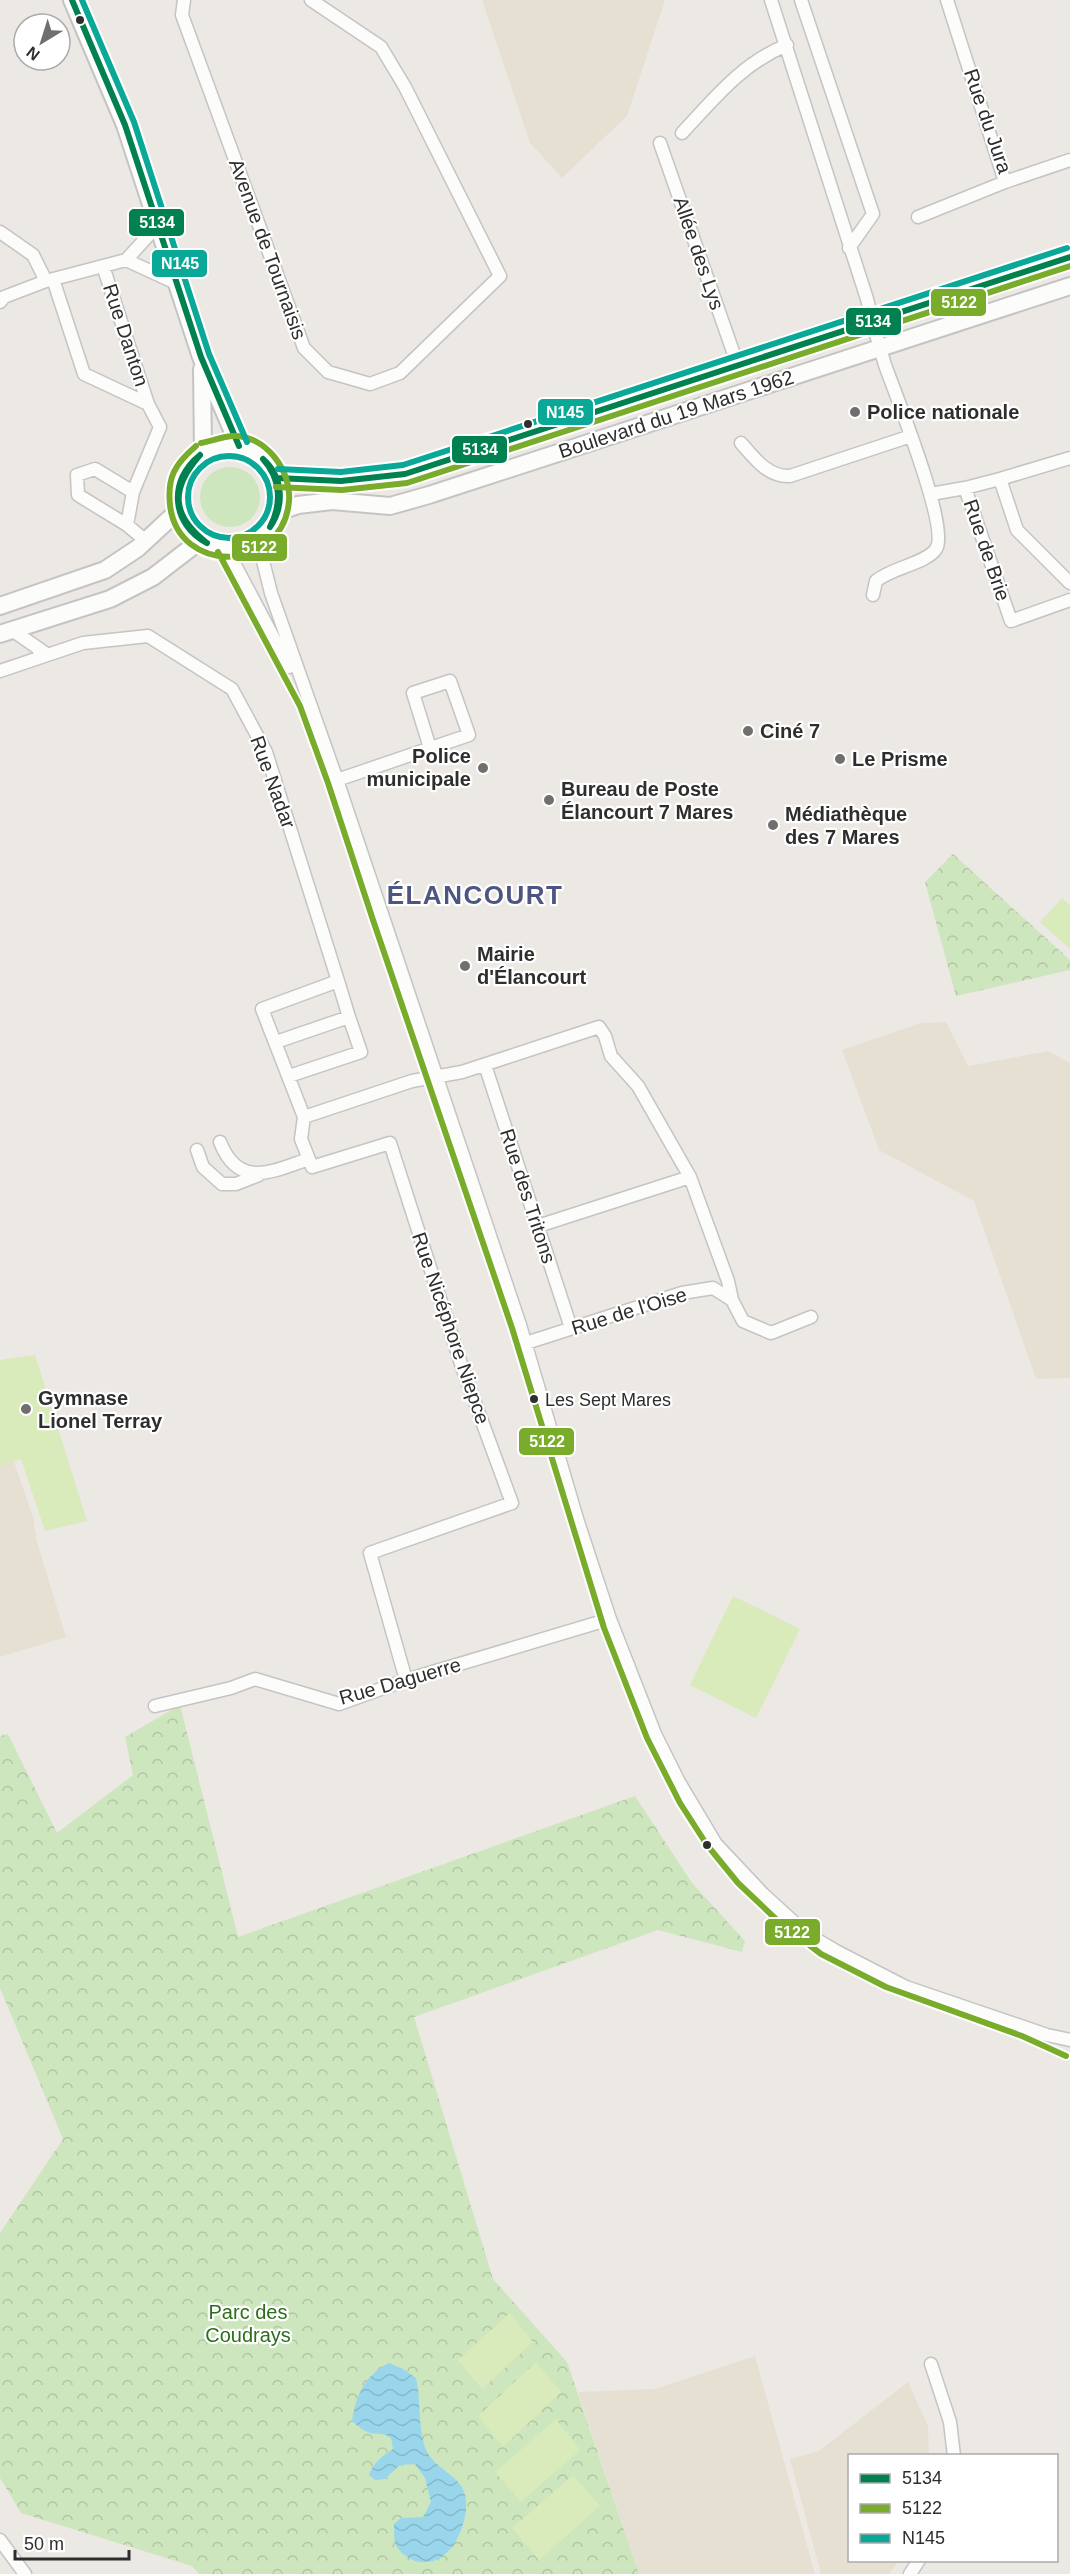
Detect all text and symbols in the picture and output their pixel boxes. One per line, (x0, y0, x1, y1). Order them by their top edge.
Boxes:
north arrow (12, 12, 72, 72)
unlabelled marker (74, 14, 86, 26)
text: N (23, 43, 43, 64)
street label: Rue du Jura (960, 66, 1016, 177)
street label: Avenue de Tournaisis (225, 156, 311, 342)
street label: Allée des Lys (669, 194, 729, 312)
line badge: 5134 (128, 208, 185, 237)
text: 5134 (139, 214, 175, 231)
line badge: N145 (151, 249, 208, 278)
text: N145 (161, 255, 199, 272)
street label: Rue Danton (99, 281, 153, 389)
line badge: 5122 (930, 288, 987, 317)
text: 5122 (941, 294, 977, 311)
line badge: 5134 (845, 307, 902, 336)
text: 5134 (855, 313, 891, 330)
street label: Boulevard du 19 Mars 1962 (556, 366, 796, 462)
line badge: N145 (537, 398, 594, 426)
place label: Police nationale (867, 401, 1019, 423)
text: N145 (546, 404, 584, 421)
marker: Police nationale (848, 405, 862, 419)
unlabelled marker (522, 418, 534, 430)
line badge: 5134 (451, 435, 508, 464)
text: 5134 (462, 441, 498, 458)
street label: Rue de Brie (959, 496, 1015, 604)
line badge: 5122 (231, 533, 288, 562)
text: 5122 (241, 539, 277, 556)
place label: Ciné 7 (760, 720, 820, 742)
marker: Ciné 7 (741, 724, 755, 738)
street label: Rue Nadar (246, 733, 300, 832)
place label: Police municipale (367, 745, 471, 790)
place label: Le Prisme (852, 748, 948, 770)
marker: Le Prisme (833, 752, 847, 766)
marker: Police municipale (476, 761, 490, 775)
place label: Bureau de Poste Élancourt 7 Mares (561, 778, 733, 823)
marker: Bureau de Poste Élancourt 7 Mares (542, 793, 556, 807)
place label: Médiathèque des 7 Mares (785, 803, 907, 848)
marker: Médiathèque des 7 Mares (766, 818, 780, 832)
district label: ÉLANCOURT (387, 880, 563, 910)
place label: Mairie d'Élancourt (477, 943, 587, 988)
marker: Mairie d'Élancourt (458, 959, 472, 973)
street label: Rue des Tritons (496, 1126, 560, 1266)
street label: Rue Nicéphore Niepce (408, 1229, 494, 1427)
street label: Rue de l'Oise (569, 1283, 689, 1339)
place label: Gymnase Lionel Terray (38, 1387, 163, 1432)
place label: Les Sept Mares (545, 1390, 671, 1410)
marker: Les Sept Mares (528, 1393, 540, 1405)
marker: Gymnase Lionel Terray (19, 1402, 33, 1416)
line badge: 5122 (518, 1427, 575, 1456)
text: 5122 (529, 1433, 565, 1450)
street label: Rue Daguerre (337, 1653, 463, 1709)
unlabelled marker (701, 1839, 713, 1851)
line badge: 5122 (764, 1918, 821, 1946)
text: 5122 (774, 1924, 810, 1941)
park label: Parc des Coudrays (205, 2301, 291, 2346)
legend (848, 2454, 1058, 2562)
text: 5134 (902, 2468, 942, 2488)
text: 5122 (902, 2498, 942, 2518)
scale bar (15, 2523, 129, 2561)
text: N145 (902, 2528, 945, 2548)
text: 50 m (24, 2534, 64, 2554)

